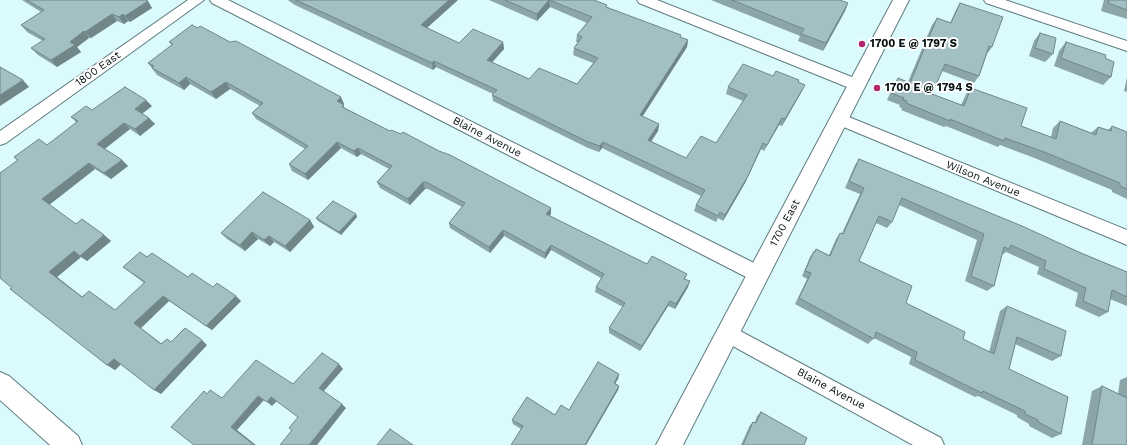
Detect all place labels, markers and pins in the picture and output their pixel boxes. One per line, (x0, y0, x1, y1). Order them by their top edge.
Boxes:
place label: 1700 E @ 1797 S (870, 37, 957, 51)
marker: 1700 E @ 1797 S (857, 39, 867, 49)
place label: 1700 E @ 1794 S (885, 81, 972, 95)
marker: 1700 E @ 1794 S (872, 83, 882, 93)

